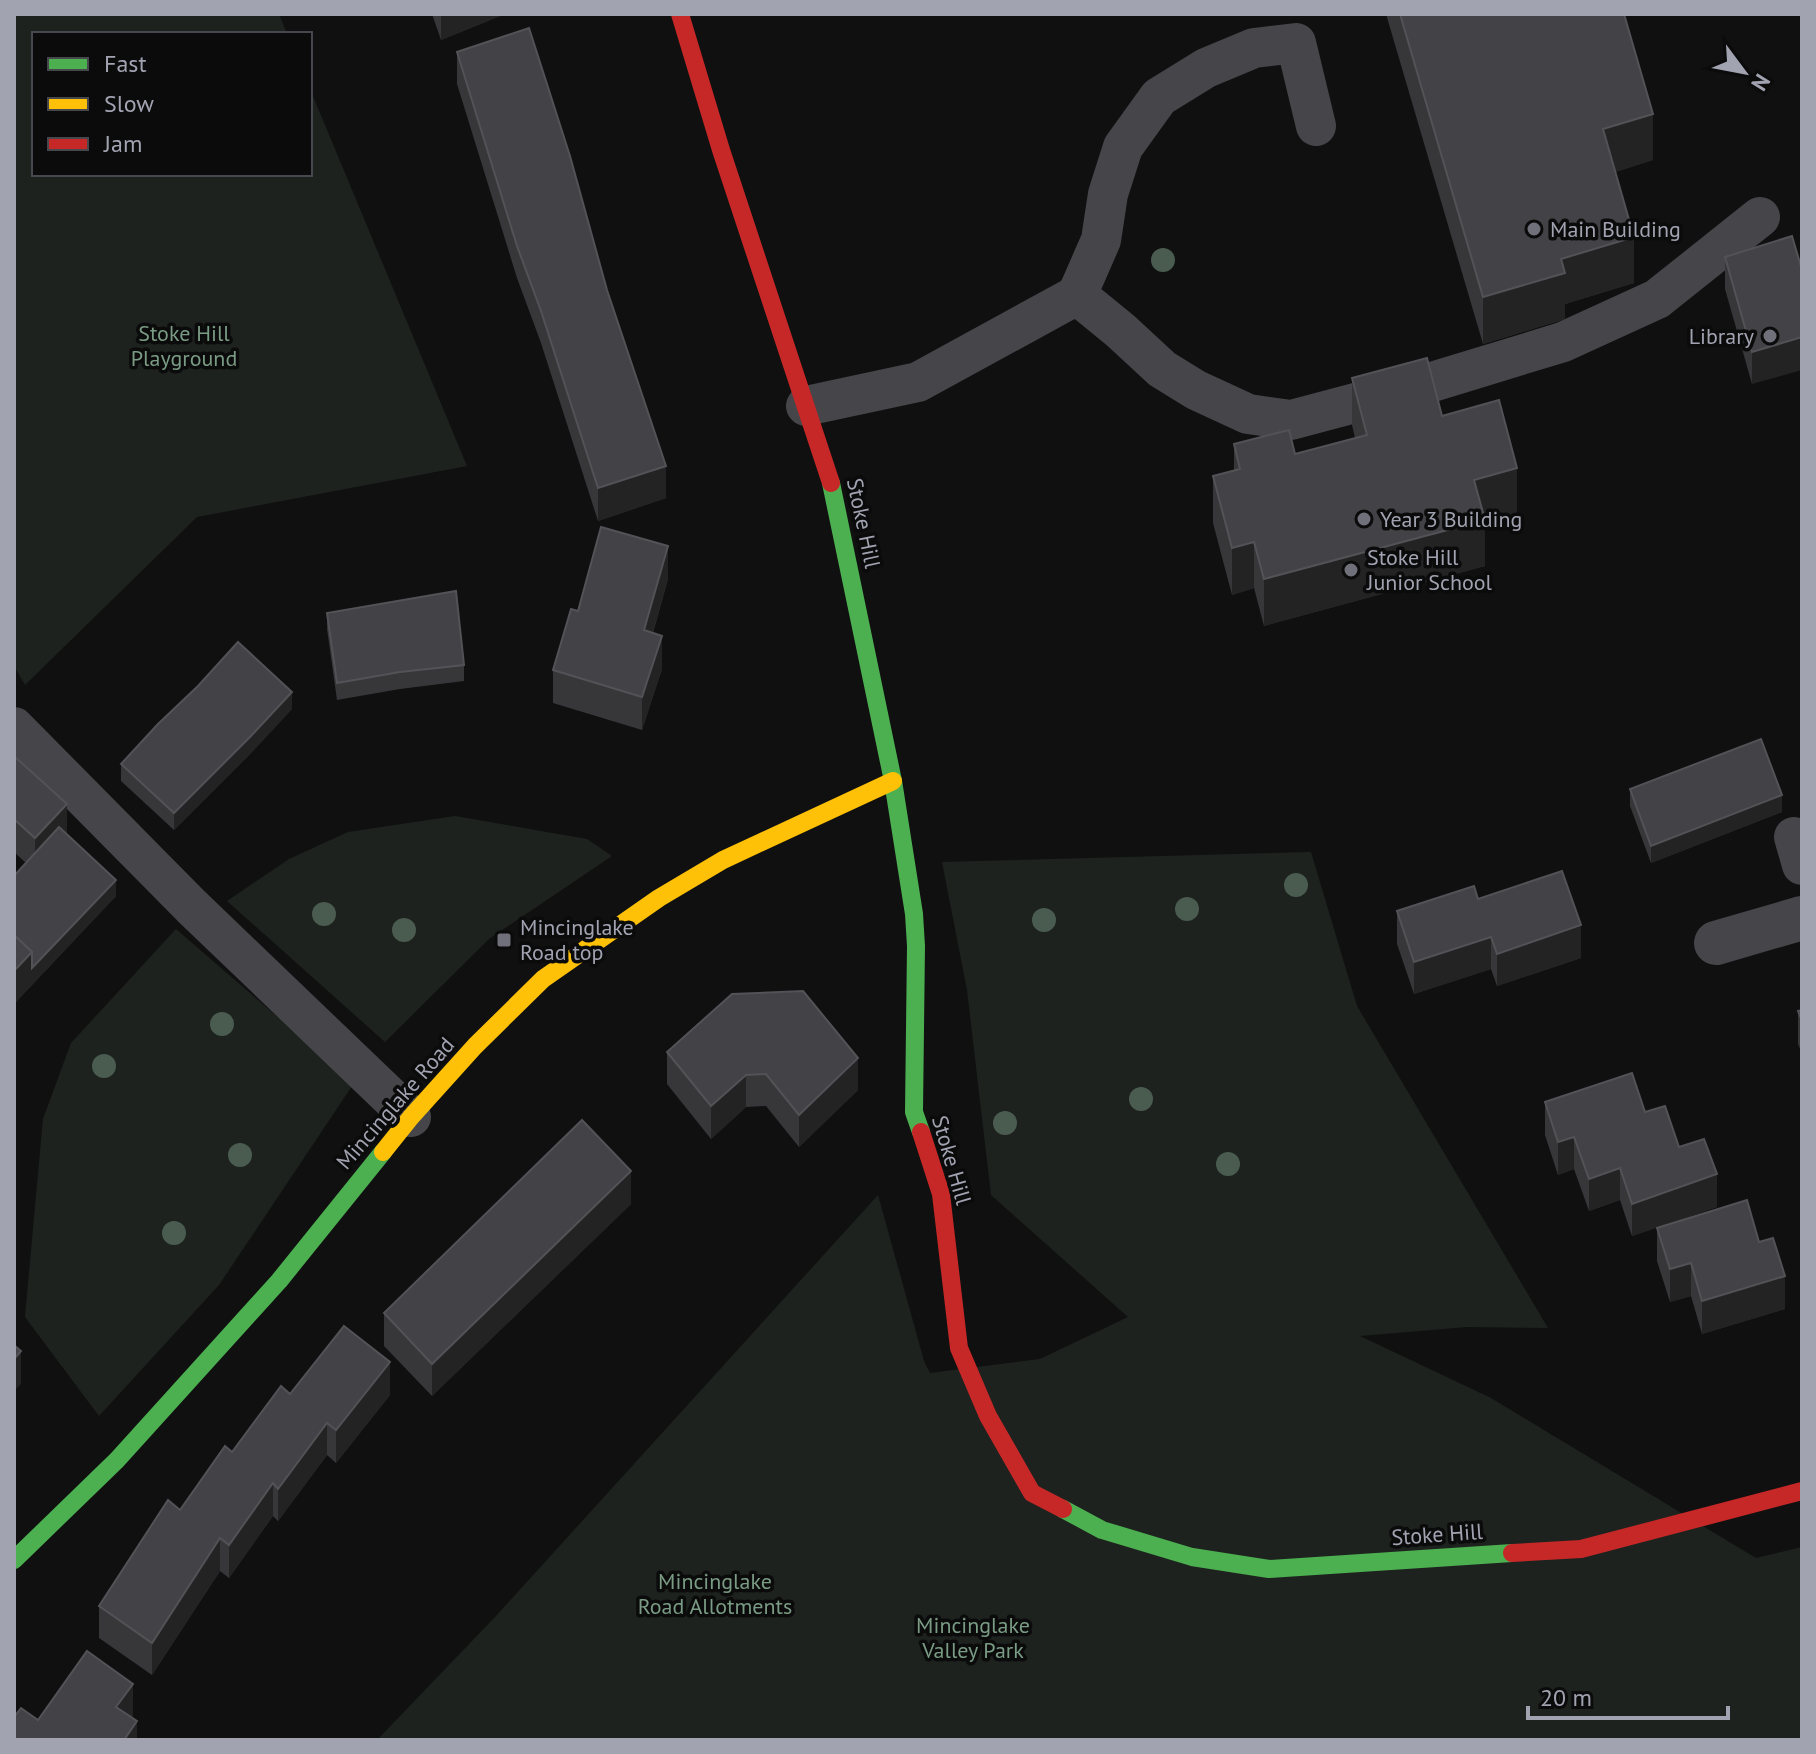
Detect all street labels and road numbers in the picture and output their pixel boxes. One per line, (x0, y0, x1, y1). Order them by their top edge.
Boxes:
street label: Stoke Hill (841, 475, 887, 571)
street label: Mincinglake Road (330, 1031, 460, 1175)
street label: Stoke Hill (926, 1112, 978, 1208)
street label: Stoke Hill (1390, 1517, 1484, 1551)

